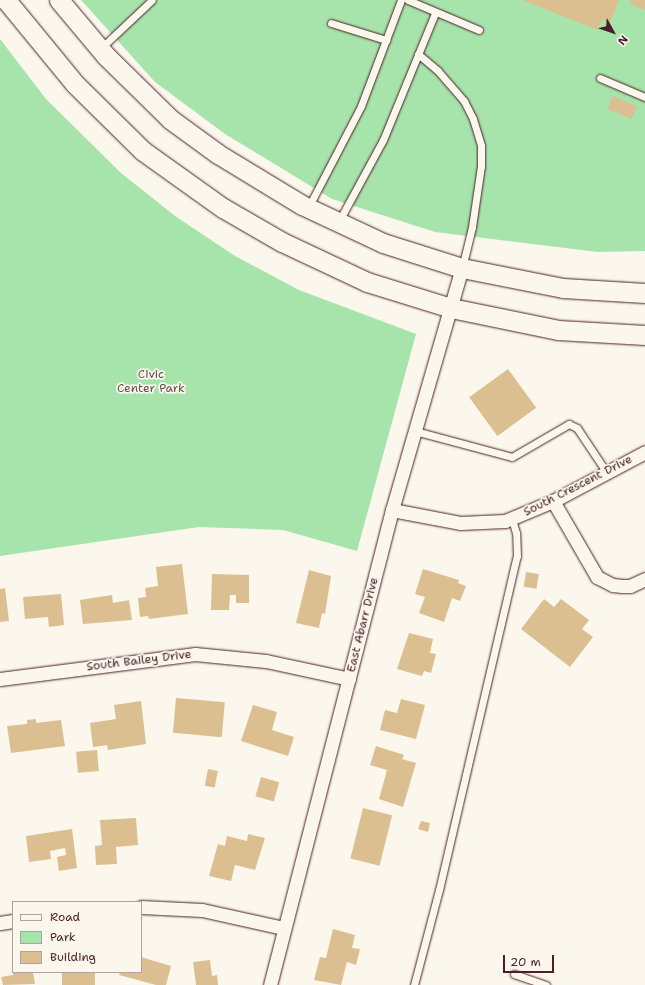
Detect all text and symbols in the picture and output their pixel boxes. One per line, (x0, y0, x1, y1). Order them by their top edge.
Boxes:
north arrow (593, 12, 633, 52)
text: N (614, 32, 631, 48)
park label: Civic Center Park (117, 368, 185, 396)
street label: South Crescent Drive (521, 452, 635, 520)
street label: East Abarr Drive (344, 576, 382, 674)
street label: South Bailey Drive (86, 647, 192, 675)
legend (12, 901, 142, 973)
text: Road (50, 909, 80, 925)
text: Park (50, 929, 76, 945)
scale bar (505, 947, 556, 973)
text: Building (50, 949, 96, 965)
text: 20 m (510, 954, 541, 970)

